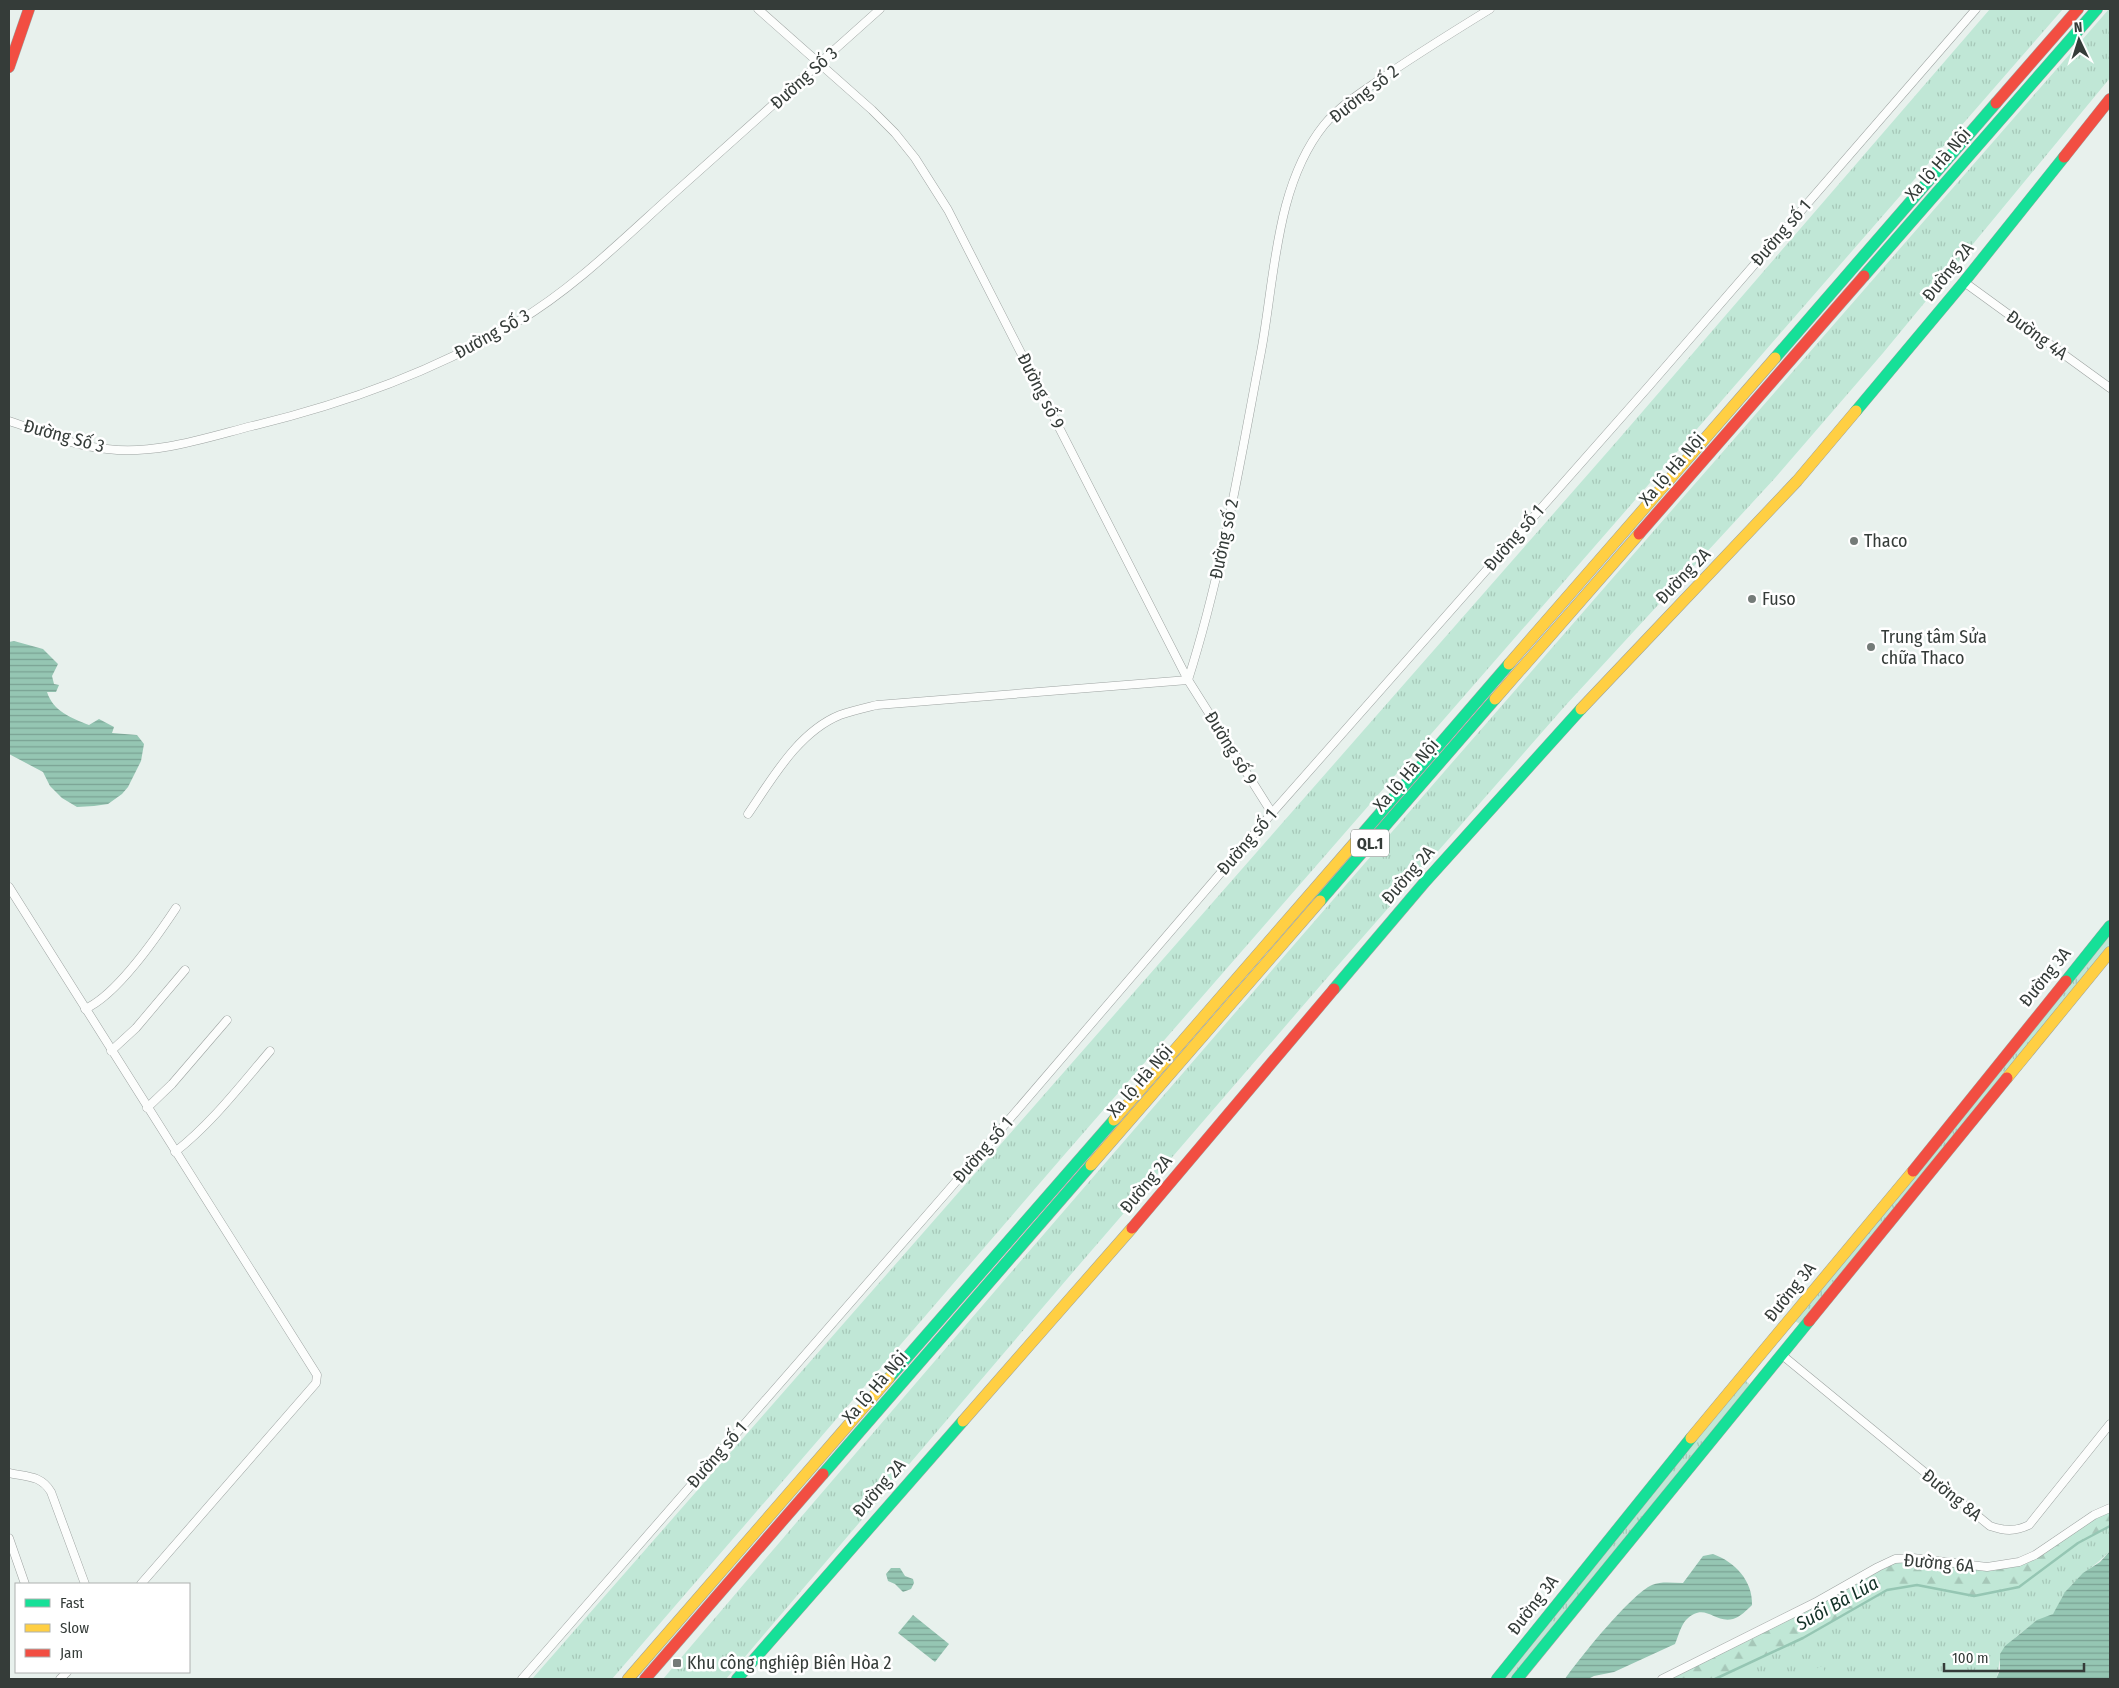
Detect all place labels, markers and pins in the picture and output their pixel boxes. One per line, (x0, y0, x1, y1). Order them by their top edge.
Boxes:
place label: Thaco (1864, 530, 1907, 552)
marker: Thaco (1848, 535, 1860, 547)
place label: Fuso (1762, 588, 1796, 610)
marker: Fuso (1746, 593, 1758, 605)
place label: Trung tâm Sửa chữa Thaco (1881, 626, 1987, 669)
marker: Trung tâm Sửa chữa Thaco (1865, 641, 1877, 653)
place label: Khu công nghiệp Biên Hòa 2 (687, 1652, 892, 1674)
marker: Khu công nghiệp Biên Hòa 2 (671, 1657, 683, 1669)

